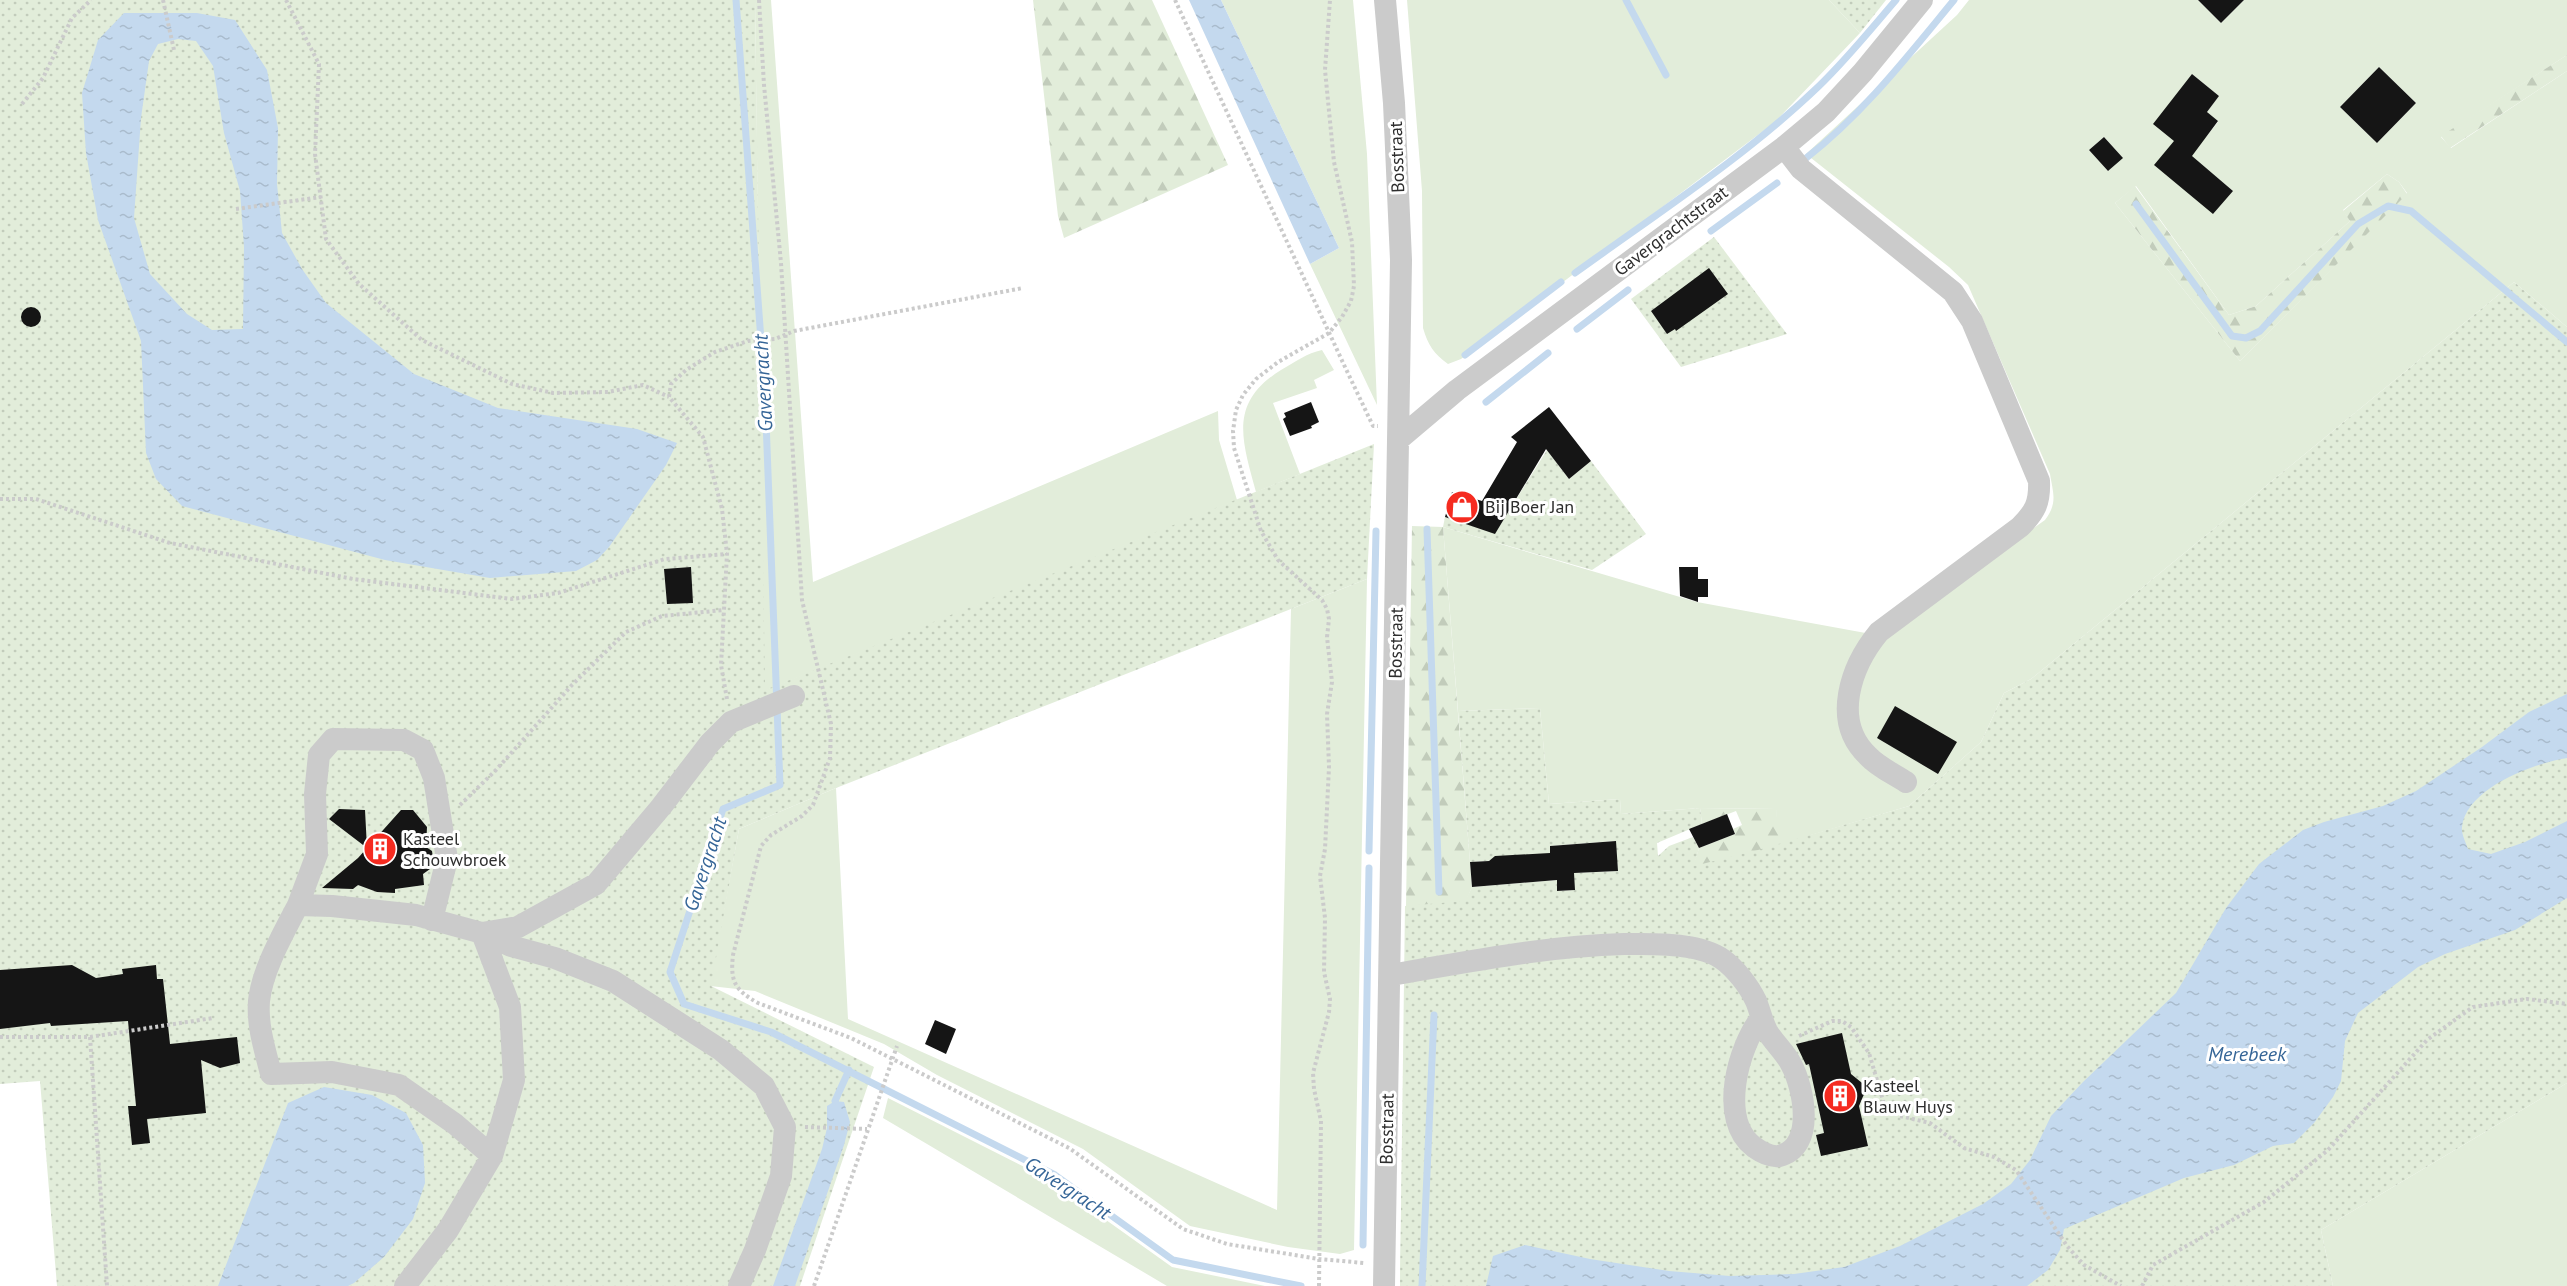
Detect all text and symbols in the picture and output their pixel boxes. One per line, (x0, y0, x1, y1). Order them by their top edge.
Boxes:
street label: Bosstraat (1384, 121, 1409, 193)
street label: Gavergrachtstraat (1609, 180, 1732, 281)
water label: Gavergracht (747, 332, 779, 432)
shop icon: Bij Boer Jan (1444, 489, 1480, 525)
place label: Bij Boer Jan (1485, 495, 1574, 518)
street label: Bosstraat (1383, 607, 1408, 679)
water label: Gavergracht (678, 812, 733, 914)
place label: Kasteel Schouwbroek (403, 827, 507, 871)
building icon: Kasteel Schouwbroek (362, 831, 398, 867)
water label: Merebeek (2208, 1041, 2287, 1067)
place label: Kasteel Blauw Huys (1863, 1074, 1953, 1118)
building icon: Kasteel Blauw Huys (1822, 1078, 1858, 1114)
street label: Bosstraat (1374, 1093, 1399, 1165)
water label: Gavergracht (1020, 1151, 1117, 1226)

